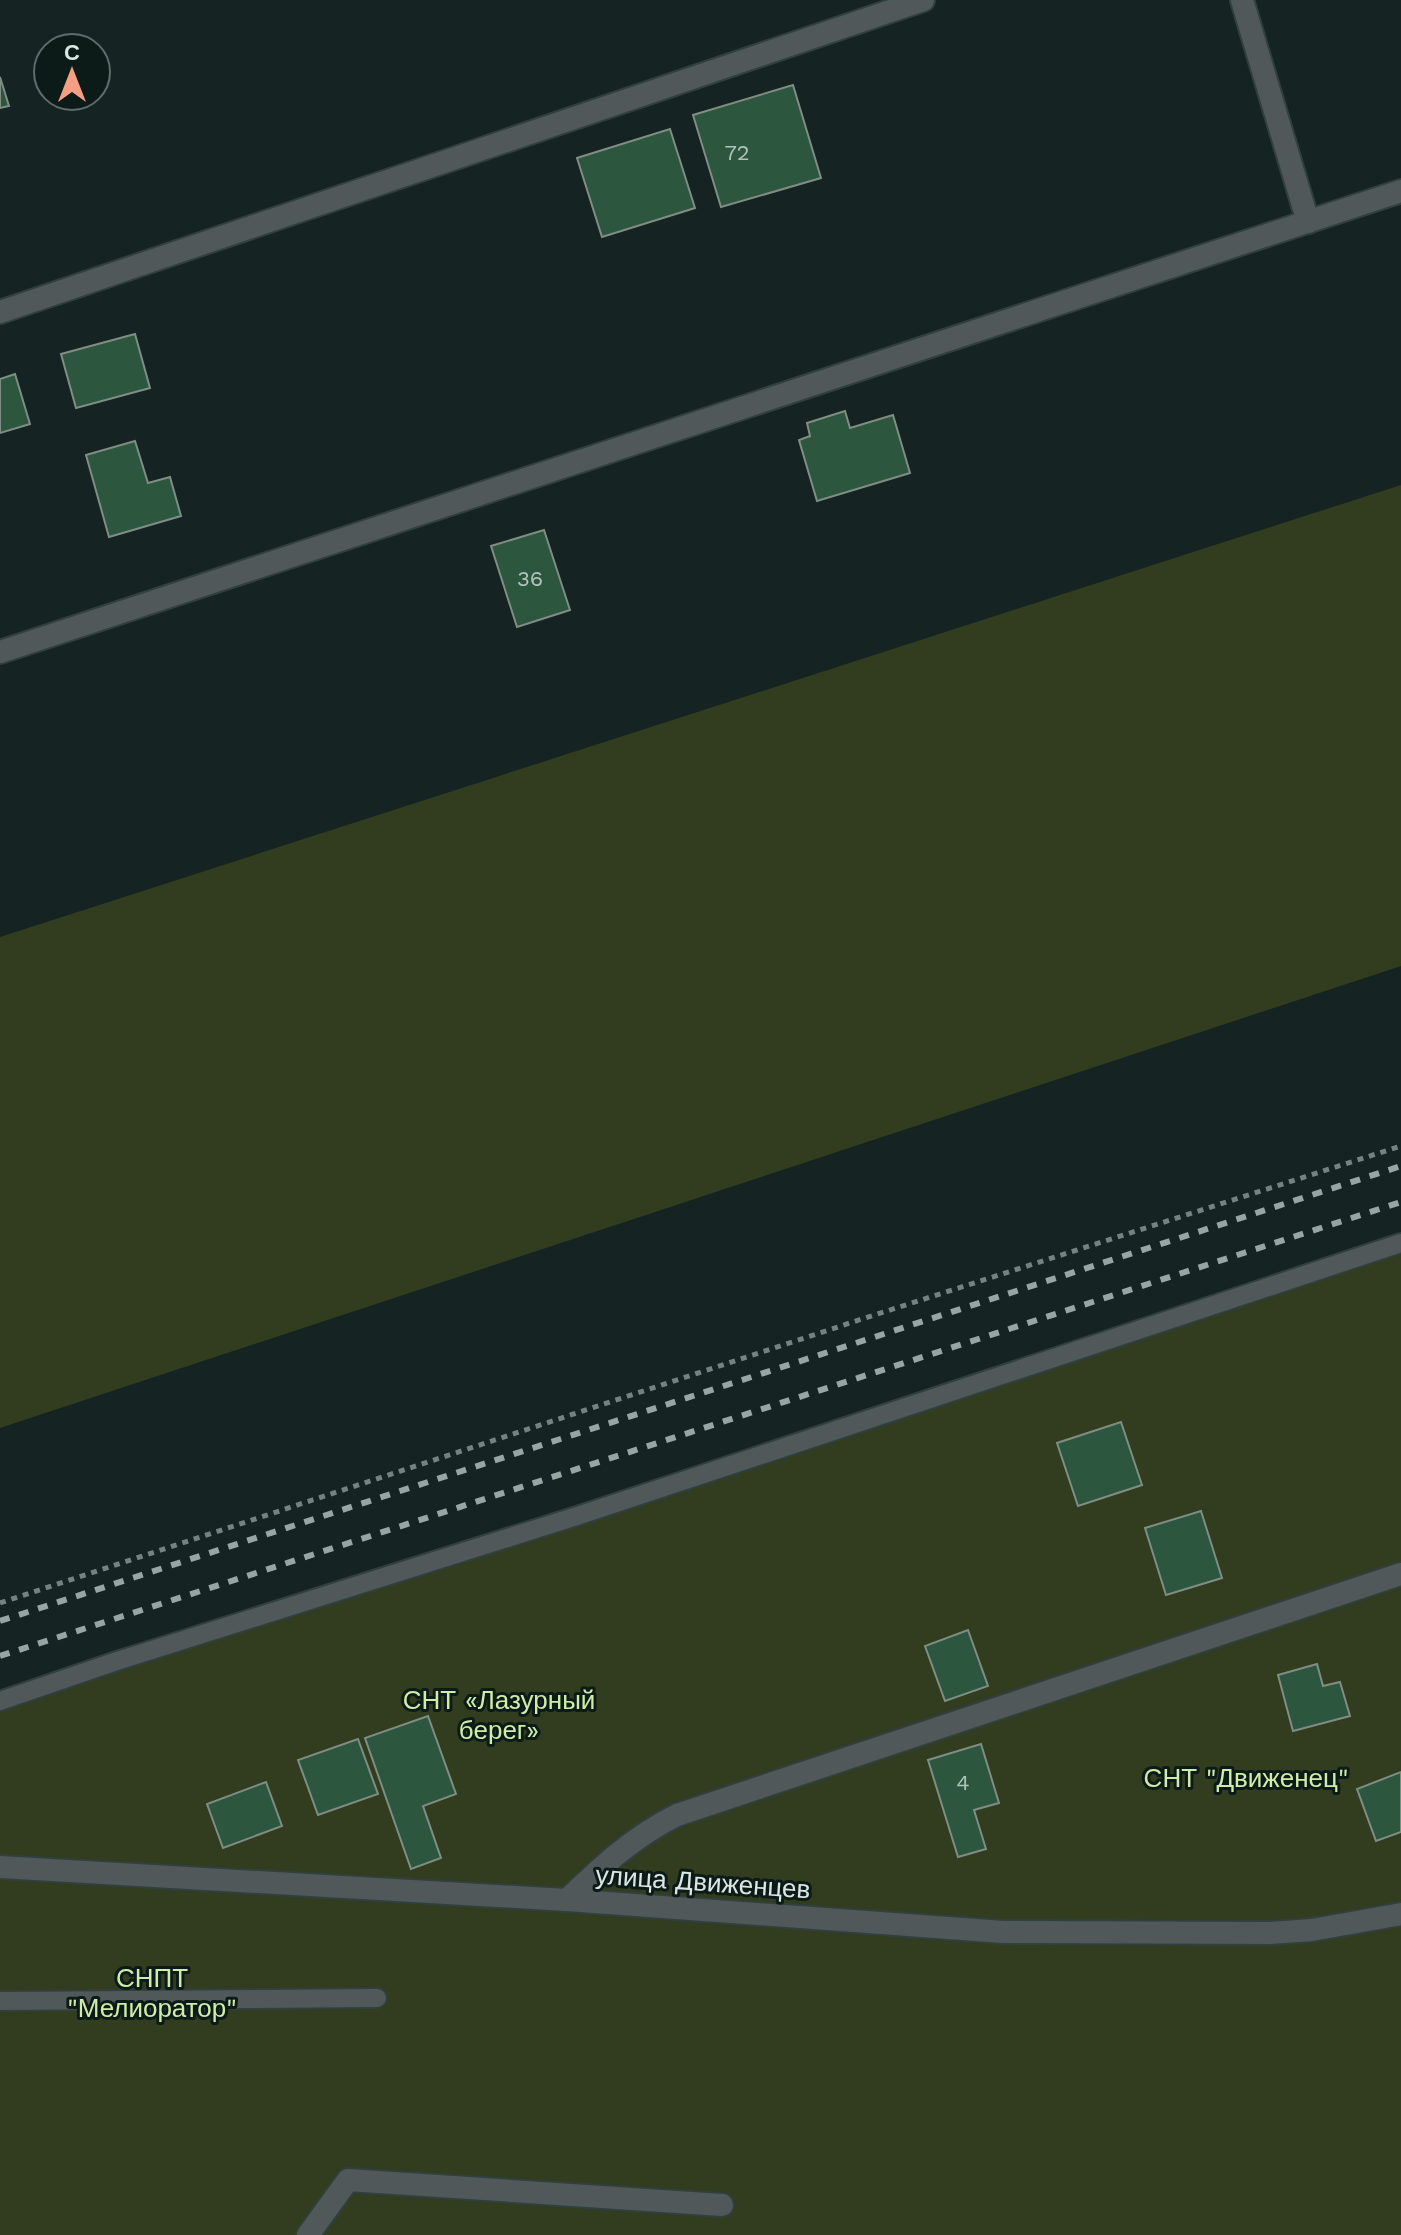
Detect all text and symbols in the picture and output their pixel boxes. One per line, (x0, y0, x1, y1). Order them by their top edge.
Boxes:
north arrow (32, 32, 112, 112)
text: С (64, 40, 80, 65)
house number: 72 (724, 140, 750, 165)
house number: 36 (517, 566, 543, 591)
park label: СНТ «Лазурный берег» (403, 1685, 595, 1745)
park label: СНТ "Движенец" (1144, 1763, 1348, 1793)
house number: 4 (956, 1770, 970, 1795)
street label: улица Движенцев (595, 1860, 811, 1904)
park label: СНПТ "Мелиоратор" (67, 1963, 237, 2023)

